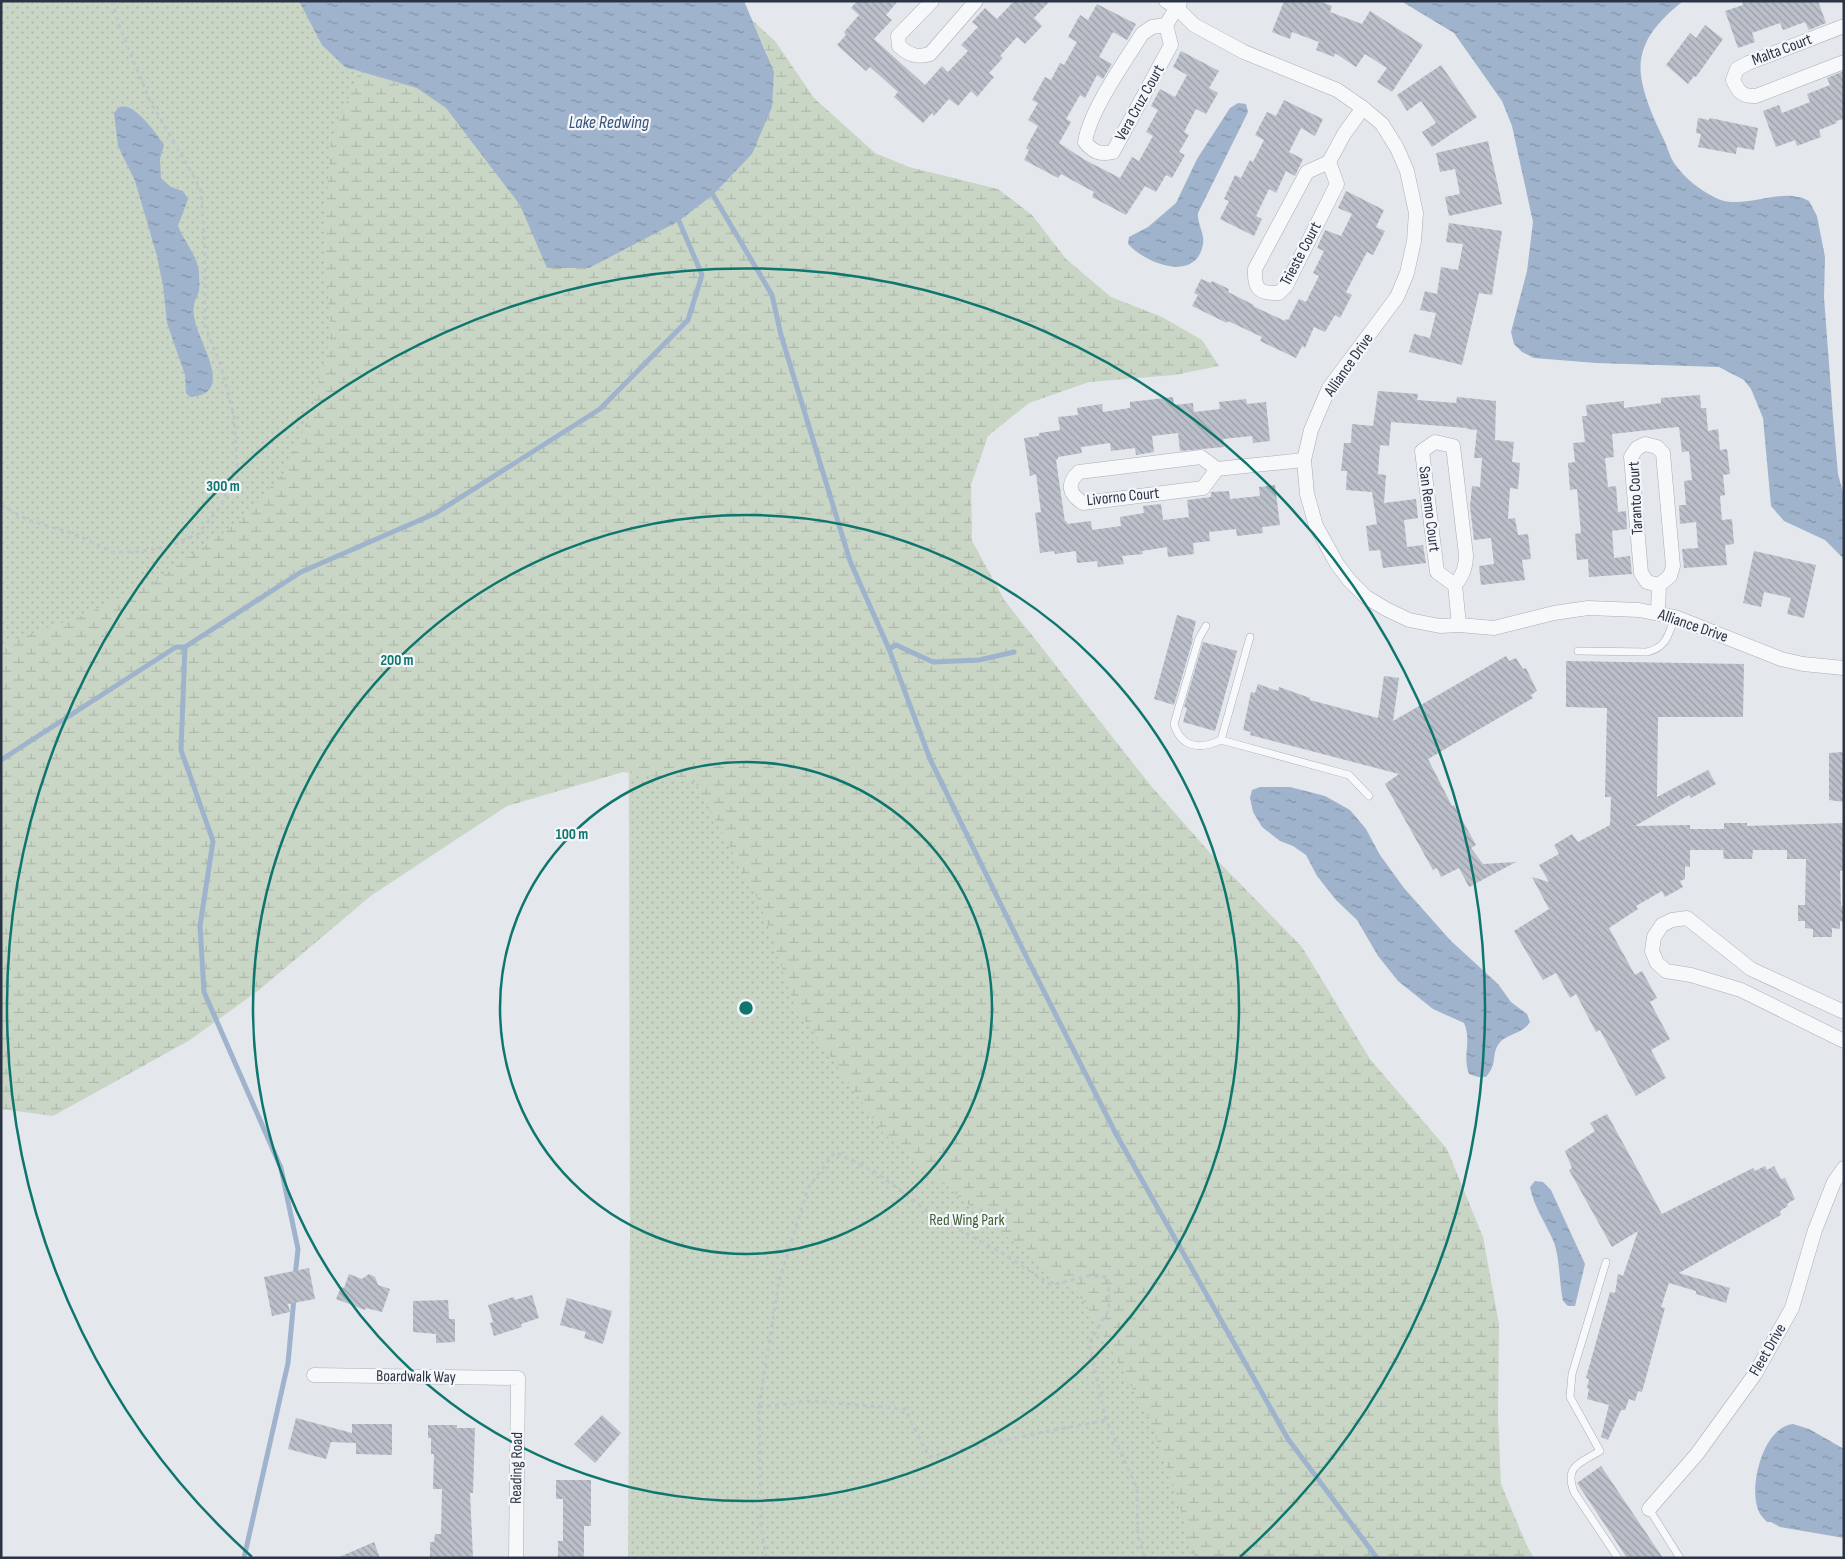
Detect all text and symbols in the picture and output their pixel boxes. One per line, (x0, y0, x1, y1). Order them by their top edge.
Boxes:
street label: Malta Court (1749, 30, 1815, 70)
street label: Vera Cruz Court (1111, 62, 1169, 144)
water label: Lake Redwing (569, 112, 650, 133)
street label: Trieste Court (1276, 219, 1326, 289)
street label: Alliance Drive (1320, 330, 1378, 401)
street label: Taranto Court (1625, 461, 1647, 535)
street label: San Remo Court (1414, 465, 1444, 553)
text: 300 m (206, 477, 240, 496)
street label: Livorno Court (1086, 484, 1160, 510)
street label: Alliance Drive (1655, 605, 1730, 647)
text: 200 m (380, 651, 414, 670)
text: 100 m (556, 825, 588, 844)
centre of rings (737, 999, 755, 1017)
park label: Red Wing Park (929, 1211, 1005, 1230)
street label: Fleet Drive (1745, 1320, 1791, 1380)
street label: Boardwalk Way (376, 1367, 456, 1387)
street label: Reading Road (507, 1432, 527, 1504)

